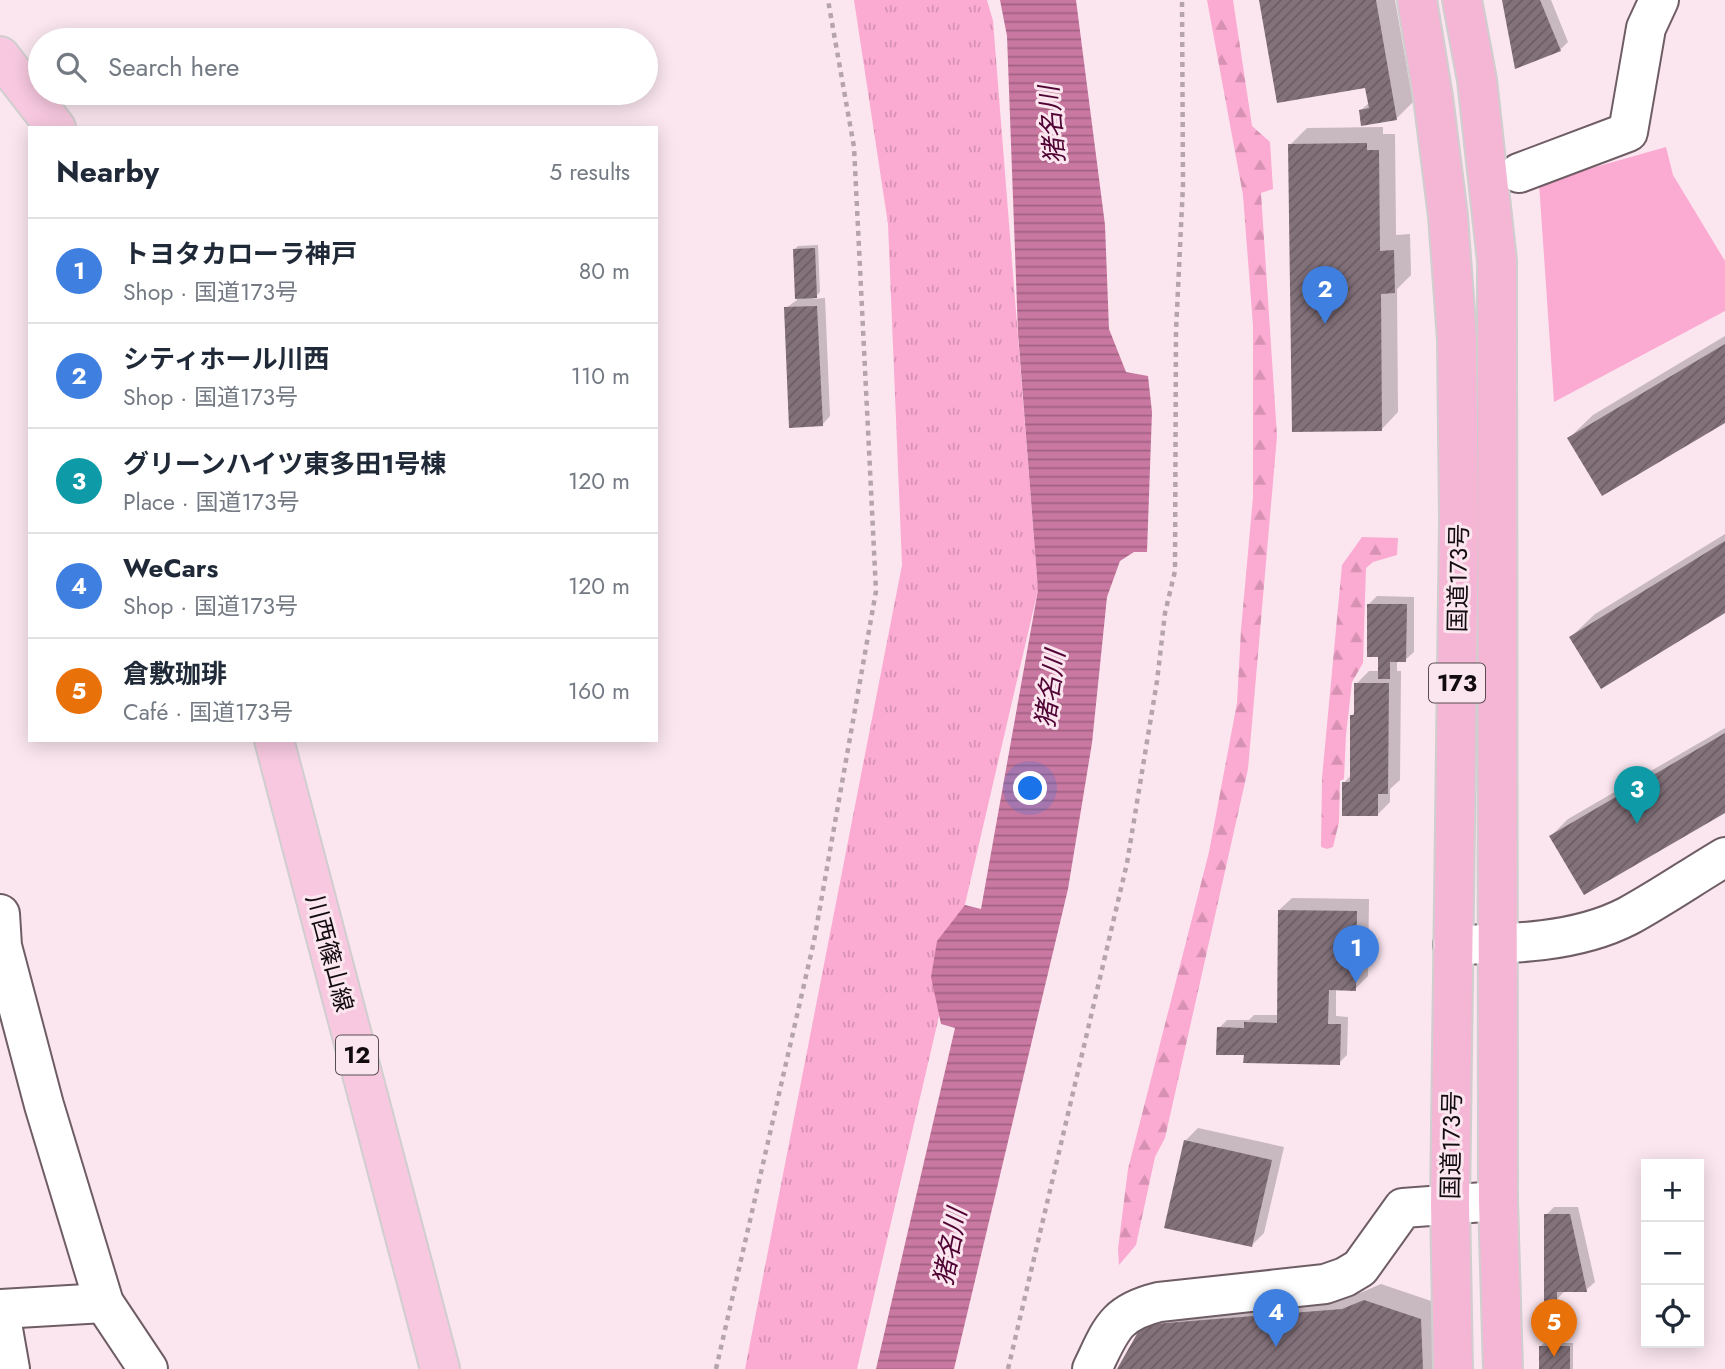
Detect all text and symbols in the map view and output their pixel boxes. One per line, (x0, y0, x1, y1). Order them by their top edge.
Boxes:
search box (28, 28, 658, 105)
icon: search (52, 48, 90, 86)
text: Search here (108, 48, 240, 86)
water label: 猪名川 (1029, 82, 1074, 166)
text: Nearby (56, 150, 159, 193)
text: 5 results (549, 155, 630, 189)
text: トヨタカローラ神戸 (123, 235, 357, 273)
text: 1 (73, 254, 85, 288)
text: 80 m (579, 254, 630, 288)
pin: 2 (1302, 266, 1348, 324)
text: Shop · 国道173号 (123, 275, 298, 309)
text: シティホール川西 (123, 340, 329, 378)
text: 2 (71, 359, 87, 393)
text: 110 m (571, 359, 630, 393)
text: Shop · 国道173号 (123, 380, 298, 414)
text: グリーンハイツ東多田1号棟 (123, 445, 446, 483)
text: 3 (72, 464, 86, 498)
text: 120 m (568, 464, 630, 498)
text: Place · 国道173号 (123, 485, 299, 519)
street label: 国道173号 (1440, 523, 1476, 633)
text: WeCars (123, 549, 218, 587)
text: 4 (71, 569, 87, 603)
text: 120 m (568, 569, 630, 603)
text: Shop · 国道173号 (123, 589, 298, 623)
water label: 猪名川 (1026, 645, 1075, 730)
text: 倉敷珈琲 (123, 655, 227, 693)
road number: 173 (1429, 664, 1485, 702)
text: 5 (72, 674, 86, 708)
text: 160 m (568, 674, 630, 708)
text: Café · 国道173号 (123, 695, 293, 729)
pin: 3 (1614, 766, 1660, 824)
your location (1013, 771, 1047, 805)
street label: 川西篠山線 (298, 891, 362, 1015)
pin: 1 (1333, 925, 1379, 983)
road number: 12 (336, 1036, 378, 1074)
street label: 国道173号 (1433, 1090, 1469, 1200)
map controls (1641, 1159, 1704, 1348)
button: + (1641, 1159, 1704, 1222)
water label: 猪名川 (924, 1202, 977, 1289)
button: − (1641, 1222, 1704, 1285)
button: locate (1641, 1285, 1704, 1348)
pin: 4 (1253, 1289, 1299, 1347)
pin: 5 (1531, 1299, 1577, 1357)

